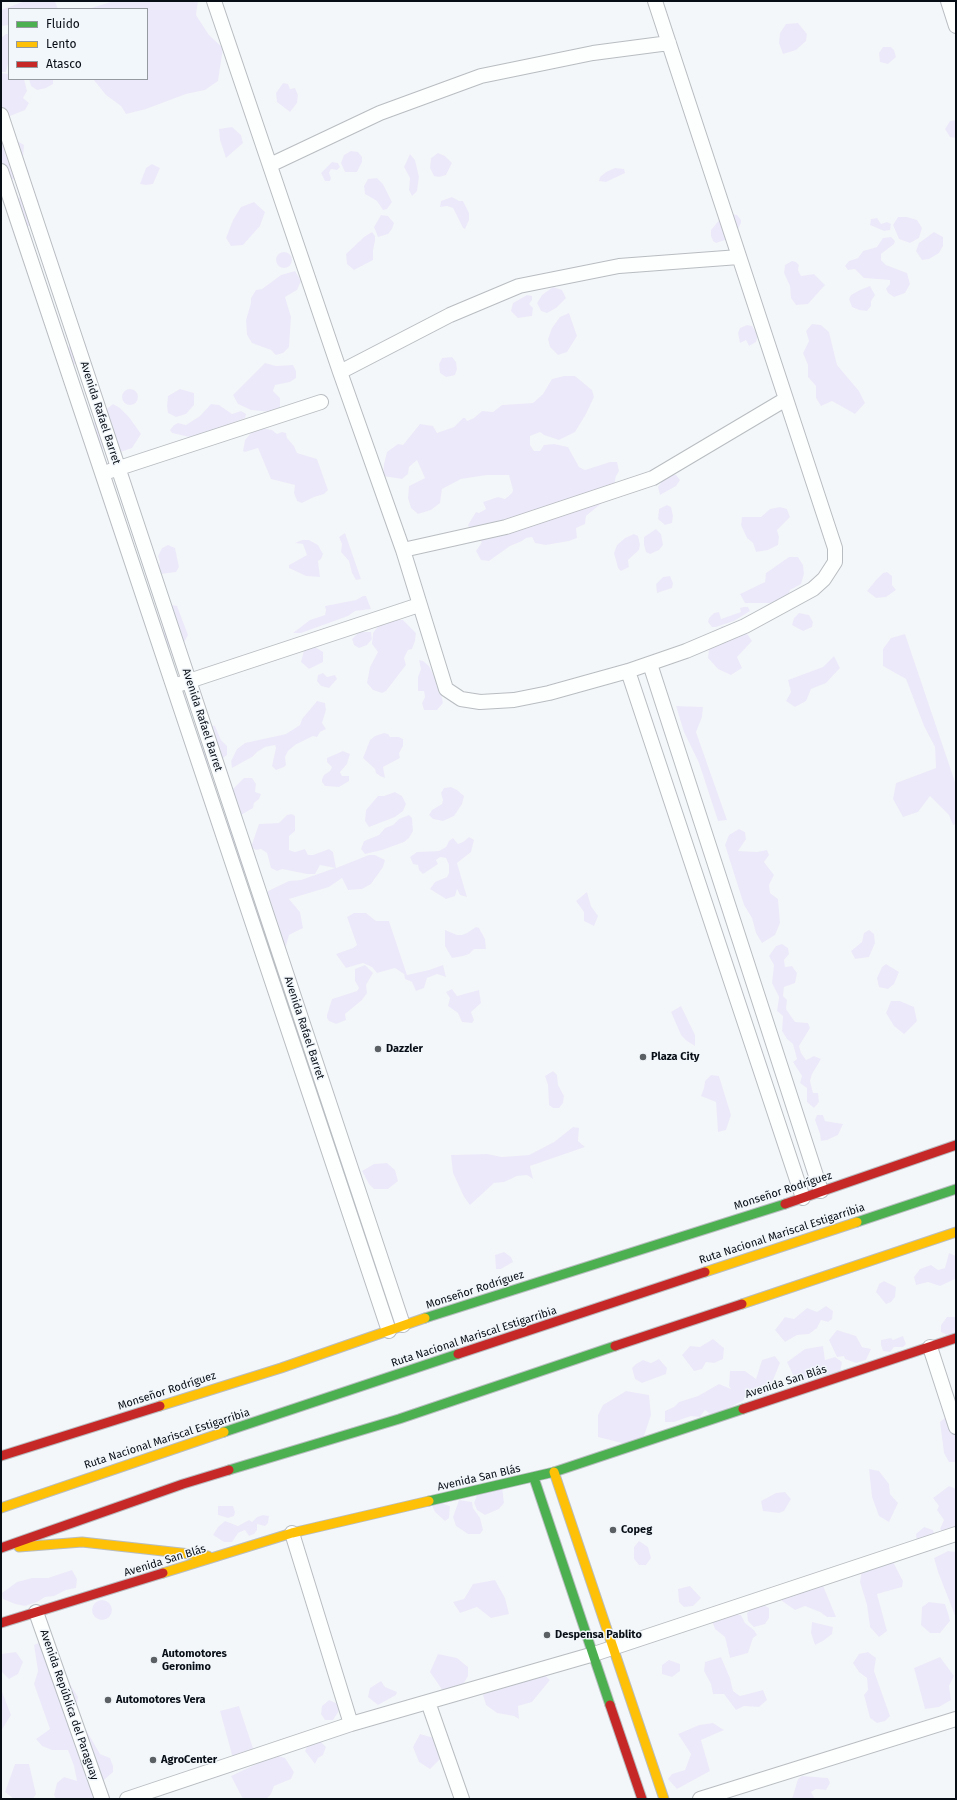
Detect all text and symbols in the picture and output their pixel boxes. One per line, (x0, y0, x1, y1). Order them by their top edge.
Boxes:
legend (8, 8, 148, 80)
text: Fluido (46, 17, 80, 31)
text: Lento (46, 37, 76, 51)
text: Atasco (46, 57, 82, 71)
street label: Avenida Rafael Barret (77, 360, 123, 466)
street label: Avenida Rafael Barret (179, 667, 225, 773)
street label: Avenida Rafael Barret (281, 975, 327, 1081)
place label: Dazzler (386, 1042, 423, 1056)
marker: Dazzler (373, 1044, 383, 1054)
place label: Plaza City (651, 1050, 700, 1064)
marker: Plaza City (638, 1052, 648, 1062)
street label: Monseñor Rodríguez (732, 1169, 834, 1213)
street label: Ruta Nacional Mariscal Estigarribia (697, 1201, 867, 1267)
street label: Monseñor Rodríguez (424, 1268, 526, 1312)
street label: Ruta Nacional Mariscal Estigarribia (389, 1304, 559, 1370)
street label: Avenida San Blás (744, 1363, 828, 1401)
street label: Monseñor Rodríguez (116, 1369, 218, 1413)
street label: Ruta Nacional Mariscal Estigarribia (82, 1406, 252, 1472)
street label: Avenida San Blás (436, 1462, 522, 1494)
place label: Copeg (621, 1523, 652, 1537)
marker: Copeg (608, 1525, 618, 1535)
street label: Avenida San Blás (122, 1542, 208, 1580)
street label: Avenida República del Paraguay (37, 1628, 101, 1782)
place label: Despensa Pablito (555, 1628, 642, 1642)
marker: Despensa Pablito (542, 1630, 552, 1640)
place label: Automotores Geronimo (162, 1647, 227, 1673)
marker: Automotores Geronimo (149, 1655, 159, 1665)
place label: Automotores Vera (116, 1693, 206, 1707)
marker: Automotores Vera (103, 1695, 113, 1705)
place label: AgroCenter (161, 1753, 217, 1767)
marker: AgroCenter (148, 1755, 158, 1765)

